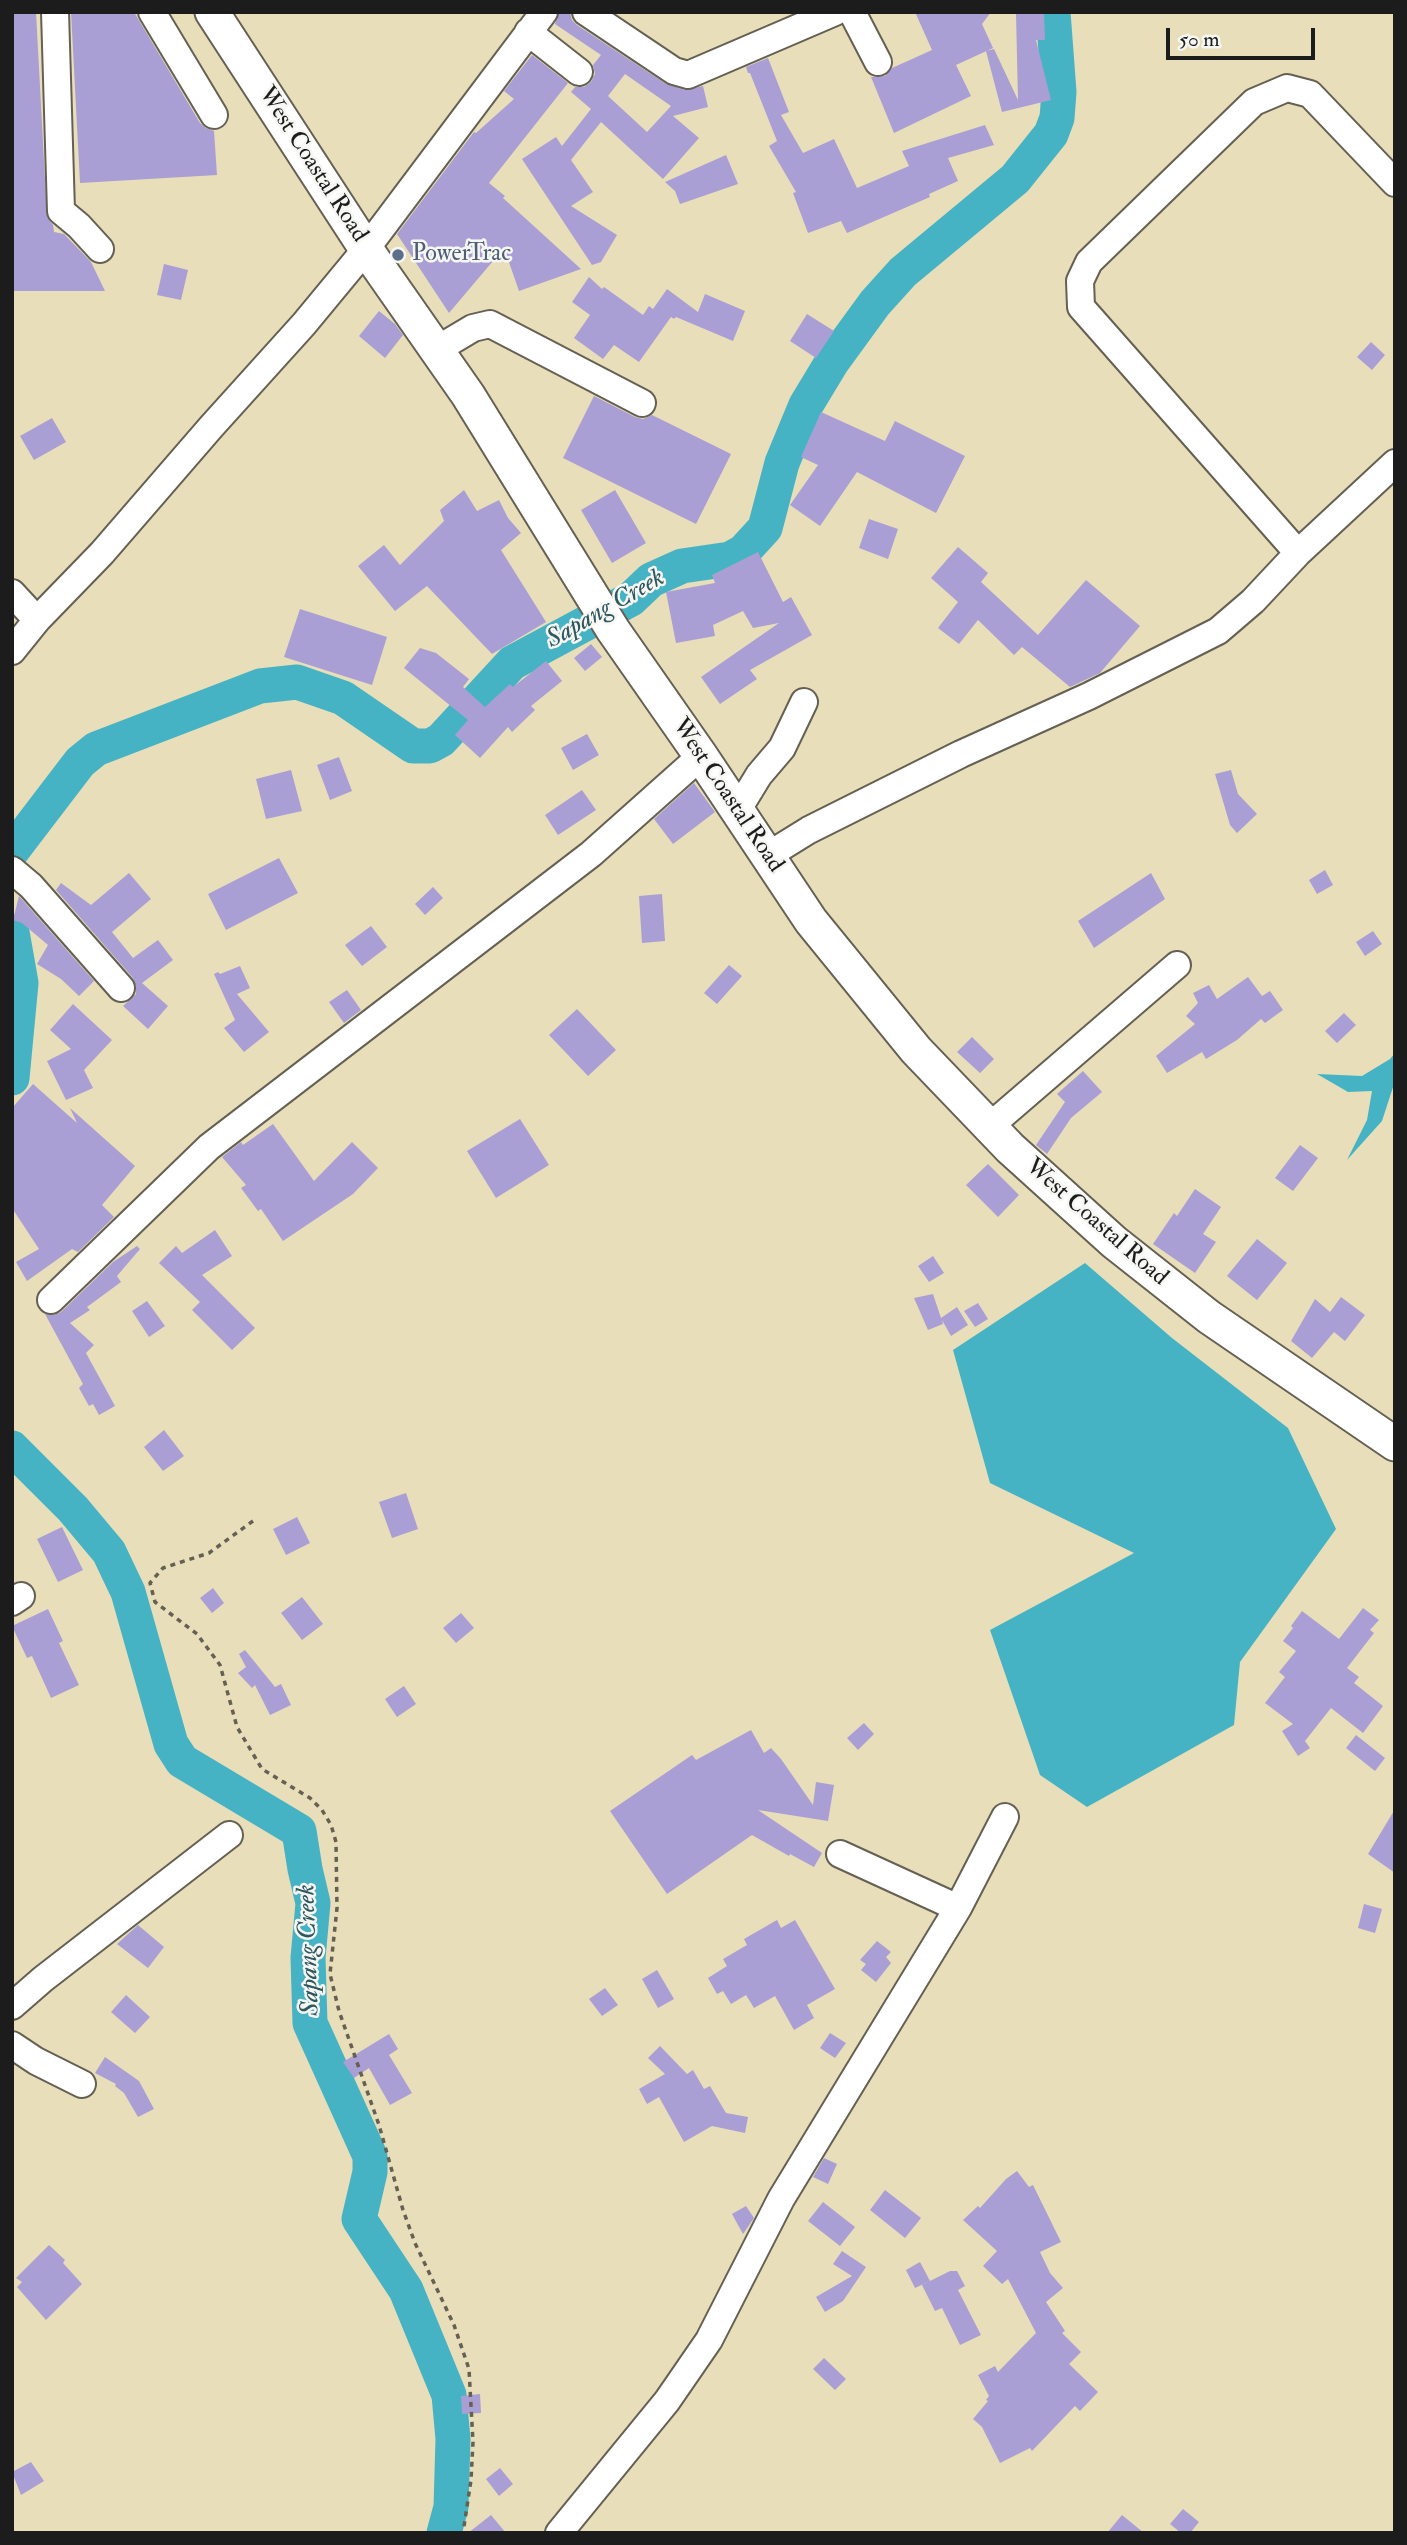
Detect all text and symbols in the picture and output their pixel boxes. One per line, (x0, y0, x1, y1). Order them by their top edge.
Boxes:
scale bar (1169, 14, 1318, 58)
text: 50 m (1179, 26, 1220, 53)
street label: West Coastal Road (251, 82, 373, 248)
place label: PowerTrac (412, 241, 511, 269)
marker: PowerTrac (390, 247, 406, 263)
water label: Sapang Creek (541, 564, 671, 656)
street label: West Coastal Road (665, 713, 789, 879)
street label: West Coastal Road (1019, 1153, 1173, 1293)
water label: Sapang Creek (292, 1884, 328, 2016)

